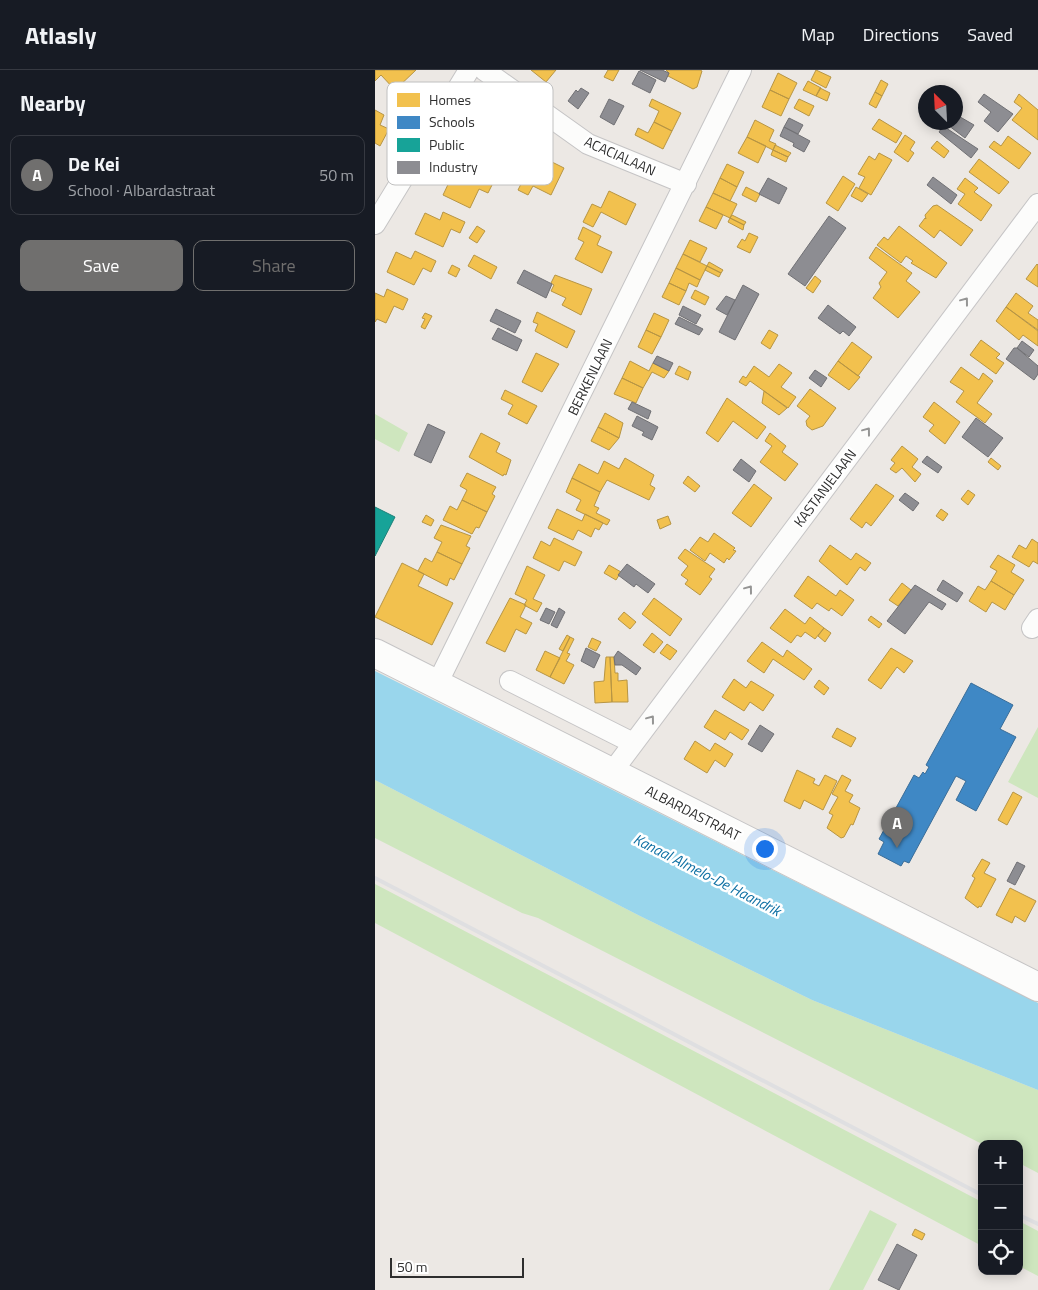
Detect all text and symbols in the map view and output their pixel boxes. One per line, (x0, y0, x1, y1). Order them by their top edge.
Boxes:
text: Atlasly (25, 17, 96, 53)
text: Map (801, 21, 835, 48)
text: Directions (863, 21, 939, 48)
text: Saved (967, 21, 1013, 48)
legend (387, 82, 553, 185)
north arrow (918, 85, 963, 130)
text: Nearby (20, 87, 85, 119)
text: Homes (429, 89, 471, 110)
text: Schools (429, 111, 475, 132)
street label: ACACIALAAN (581, 130, 659, 181)
text: Public (429, 134, 465, 155)
text: De Kei (68, 149, 120, 178)
text: Industry (429, 156, 478, 177)
text: A (32, 163, 42, 187)
text: 50 m (319, 163, 354, 187)
text: School · Albardastraat (68, 178, 215, 202)
button: Save (20, 240, 183, 291)
button: Share (193, 240, 355, 291)
one-way arrow (959, 297, 968, 307)
street label: BERKENLAAN (562, 335, 617, 419)
one-way arrow (862, 428, 870, 437)
street label: KASTANJELAAN (788, 444, 861, 531)
one-way arrow (743, 585, 752, 595)
one-way arrow (645, 715, 654, 725)
street label: ALBARDASTRAAT (642, 779, 745, 846)
pin: A (881, 807, 913, 848)
water label: Kanaal Almelo-De Haandrik (629, 827, 787, 923)
your location (752, 836, 778, 862)
map controls (978, 1140, 1023, 1275)
button: + (978, 1140, 1023, 1185)
button: − (978, 1185, 1023, 1230)
button: locate (978, 1230, 1023, 1275)
scale bar (390, 1255, 524, 1278)
text: 50 m (397, 1256, 427, 1277)

